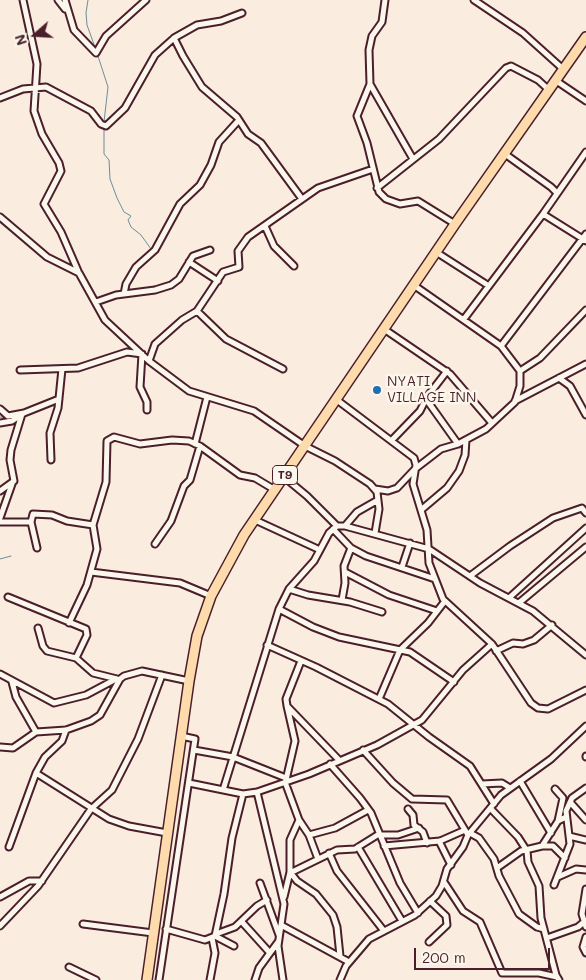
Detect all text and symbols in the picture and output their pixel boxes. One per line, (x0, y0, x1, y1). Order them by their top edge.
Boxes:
north arrow (10, 10, 60, 60)
text: N (10, 32, 31, 48)
place label: NYATI VILLAGE INN (387, 374, 476, 407)
marker: NYATI VILLAGE INN (371, 384, 383, 396)
road number: T9 (272, 466, 298, 484)
scale bar (416, 938, 552, 970)
text: 200 m (422, 947, 466, 967)

